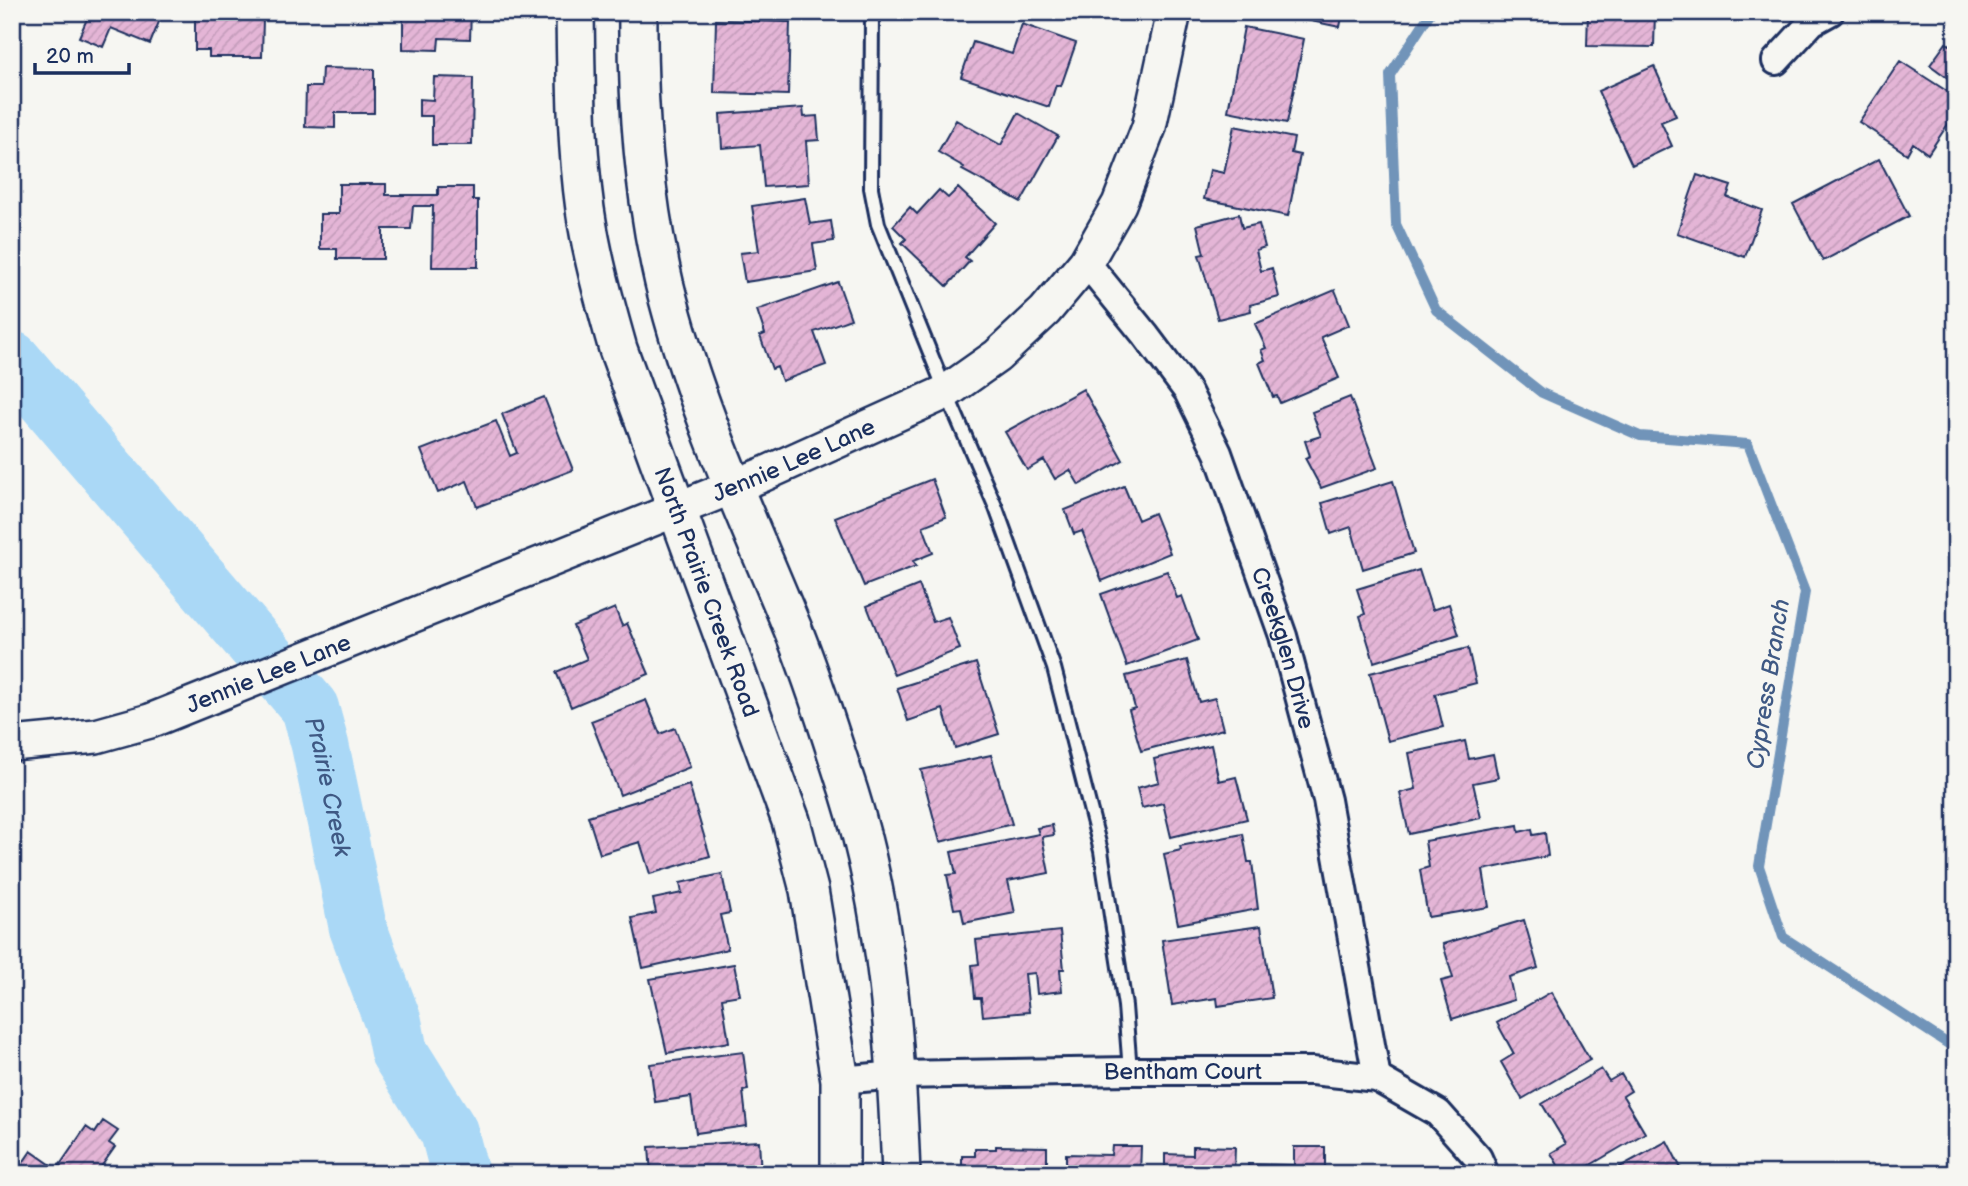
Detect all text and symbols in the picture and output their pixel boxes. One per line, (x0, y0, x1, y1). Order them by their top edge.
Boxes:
scale bar (35, 32, 130, 76)
text: 20 m (46, 44, 94, 69)
street label: Jennie Lee Lane (709, 413, 880, 508)
street label: North Prairie Creek Road (648, 464, 765, 721)
street label: Creekglen Drive (1245, 564, 1320, 732)
water label: Cypress Branch (1741, 597, 1796, 771)
street label: Jennie Lee Lane (182, 629, 355, 720)
water label: Prairie Creek (298, 714, 357, 860)
street label: Bentham Court (1103, 1058, 1262, 1086)

